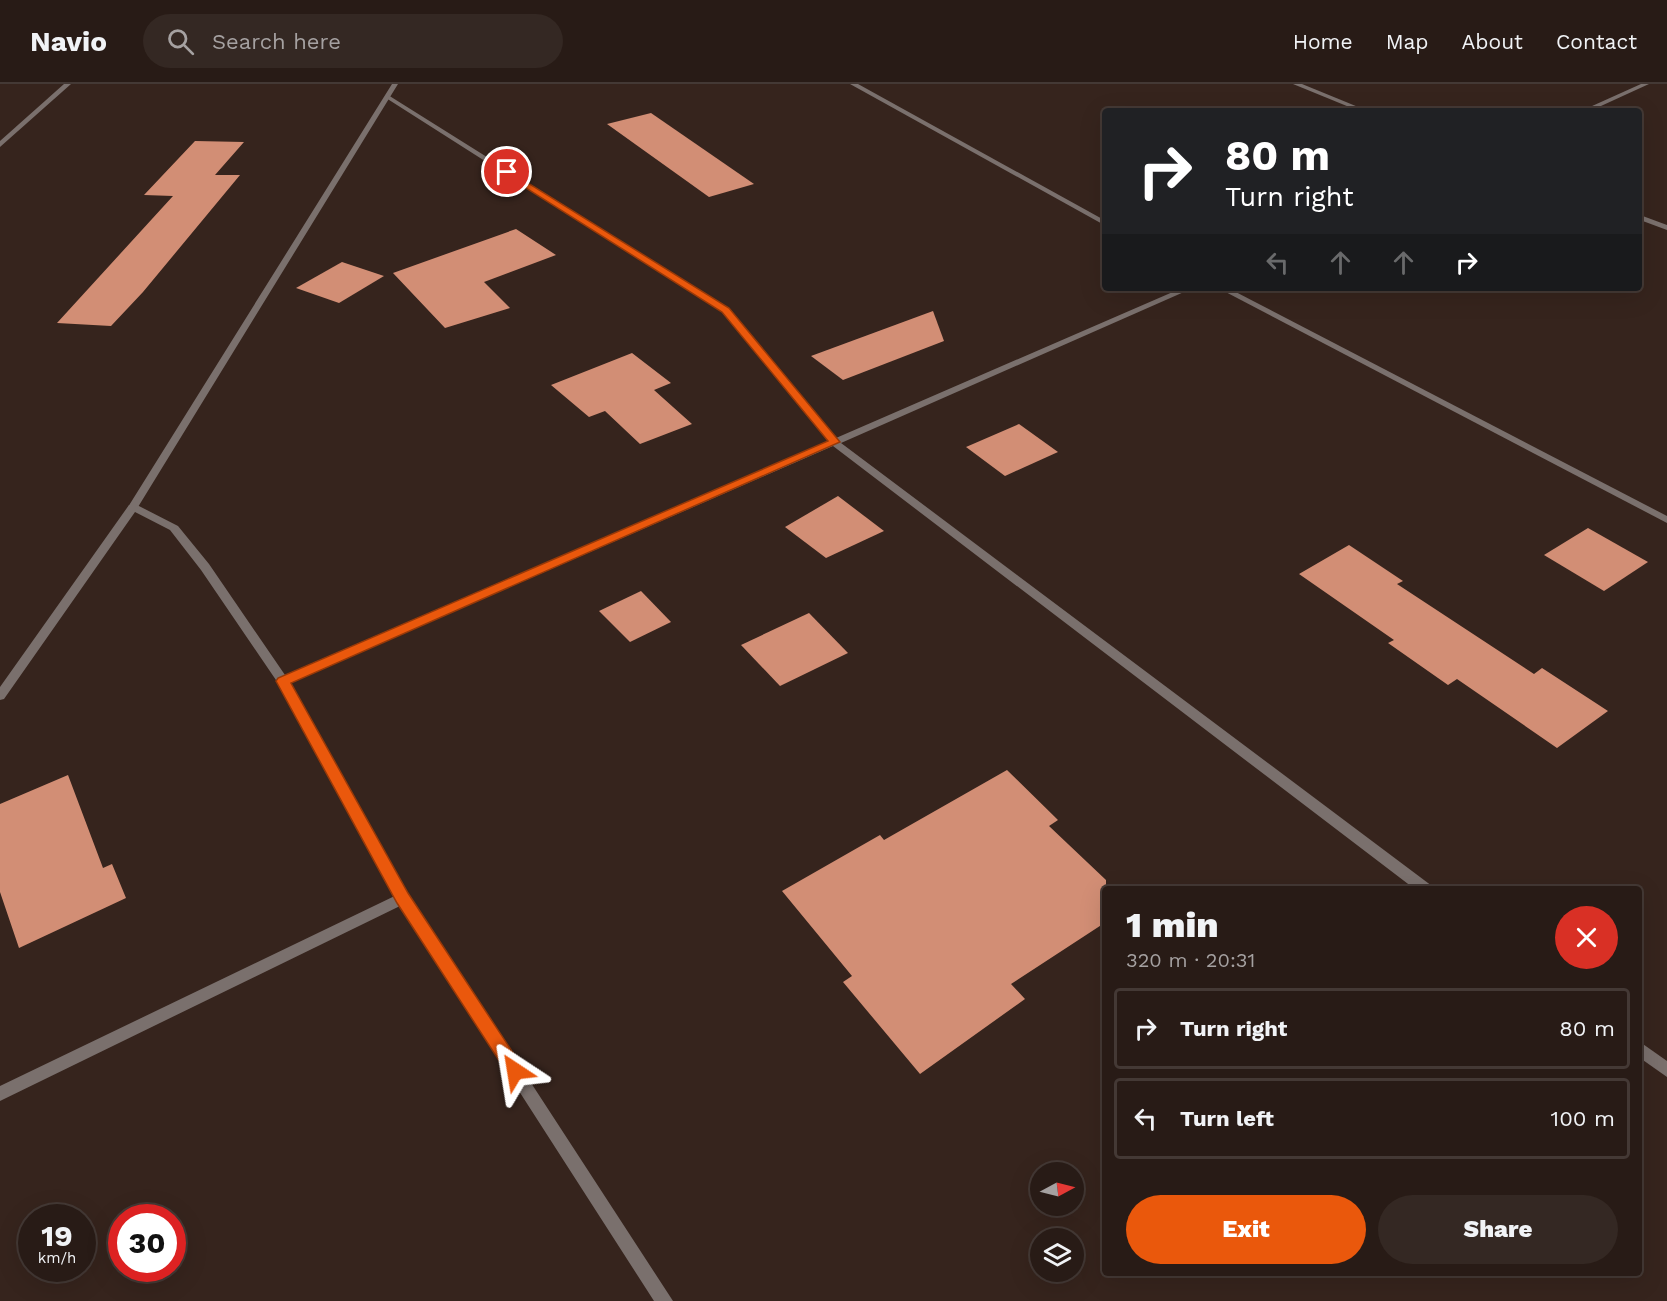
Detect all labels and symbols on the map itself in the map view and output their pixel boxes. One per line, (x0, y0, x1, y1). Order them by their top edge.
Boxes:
pin (481, 146, 532, 197)
position arrow (483, 1039, 547, 1103)
north arrow (1030, 1162, 1084, 1216)
speed limit sign: 30 (108, 1204, 186, 1282)

